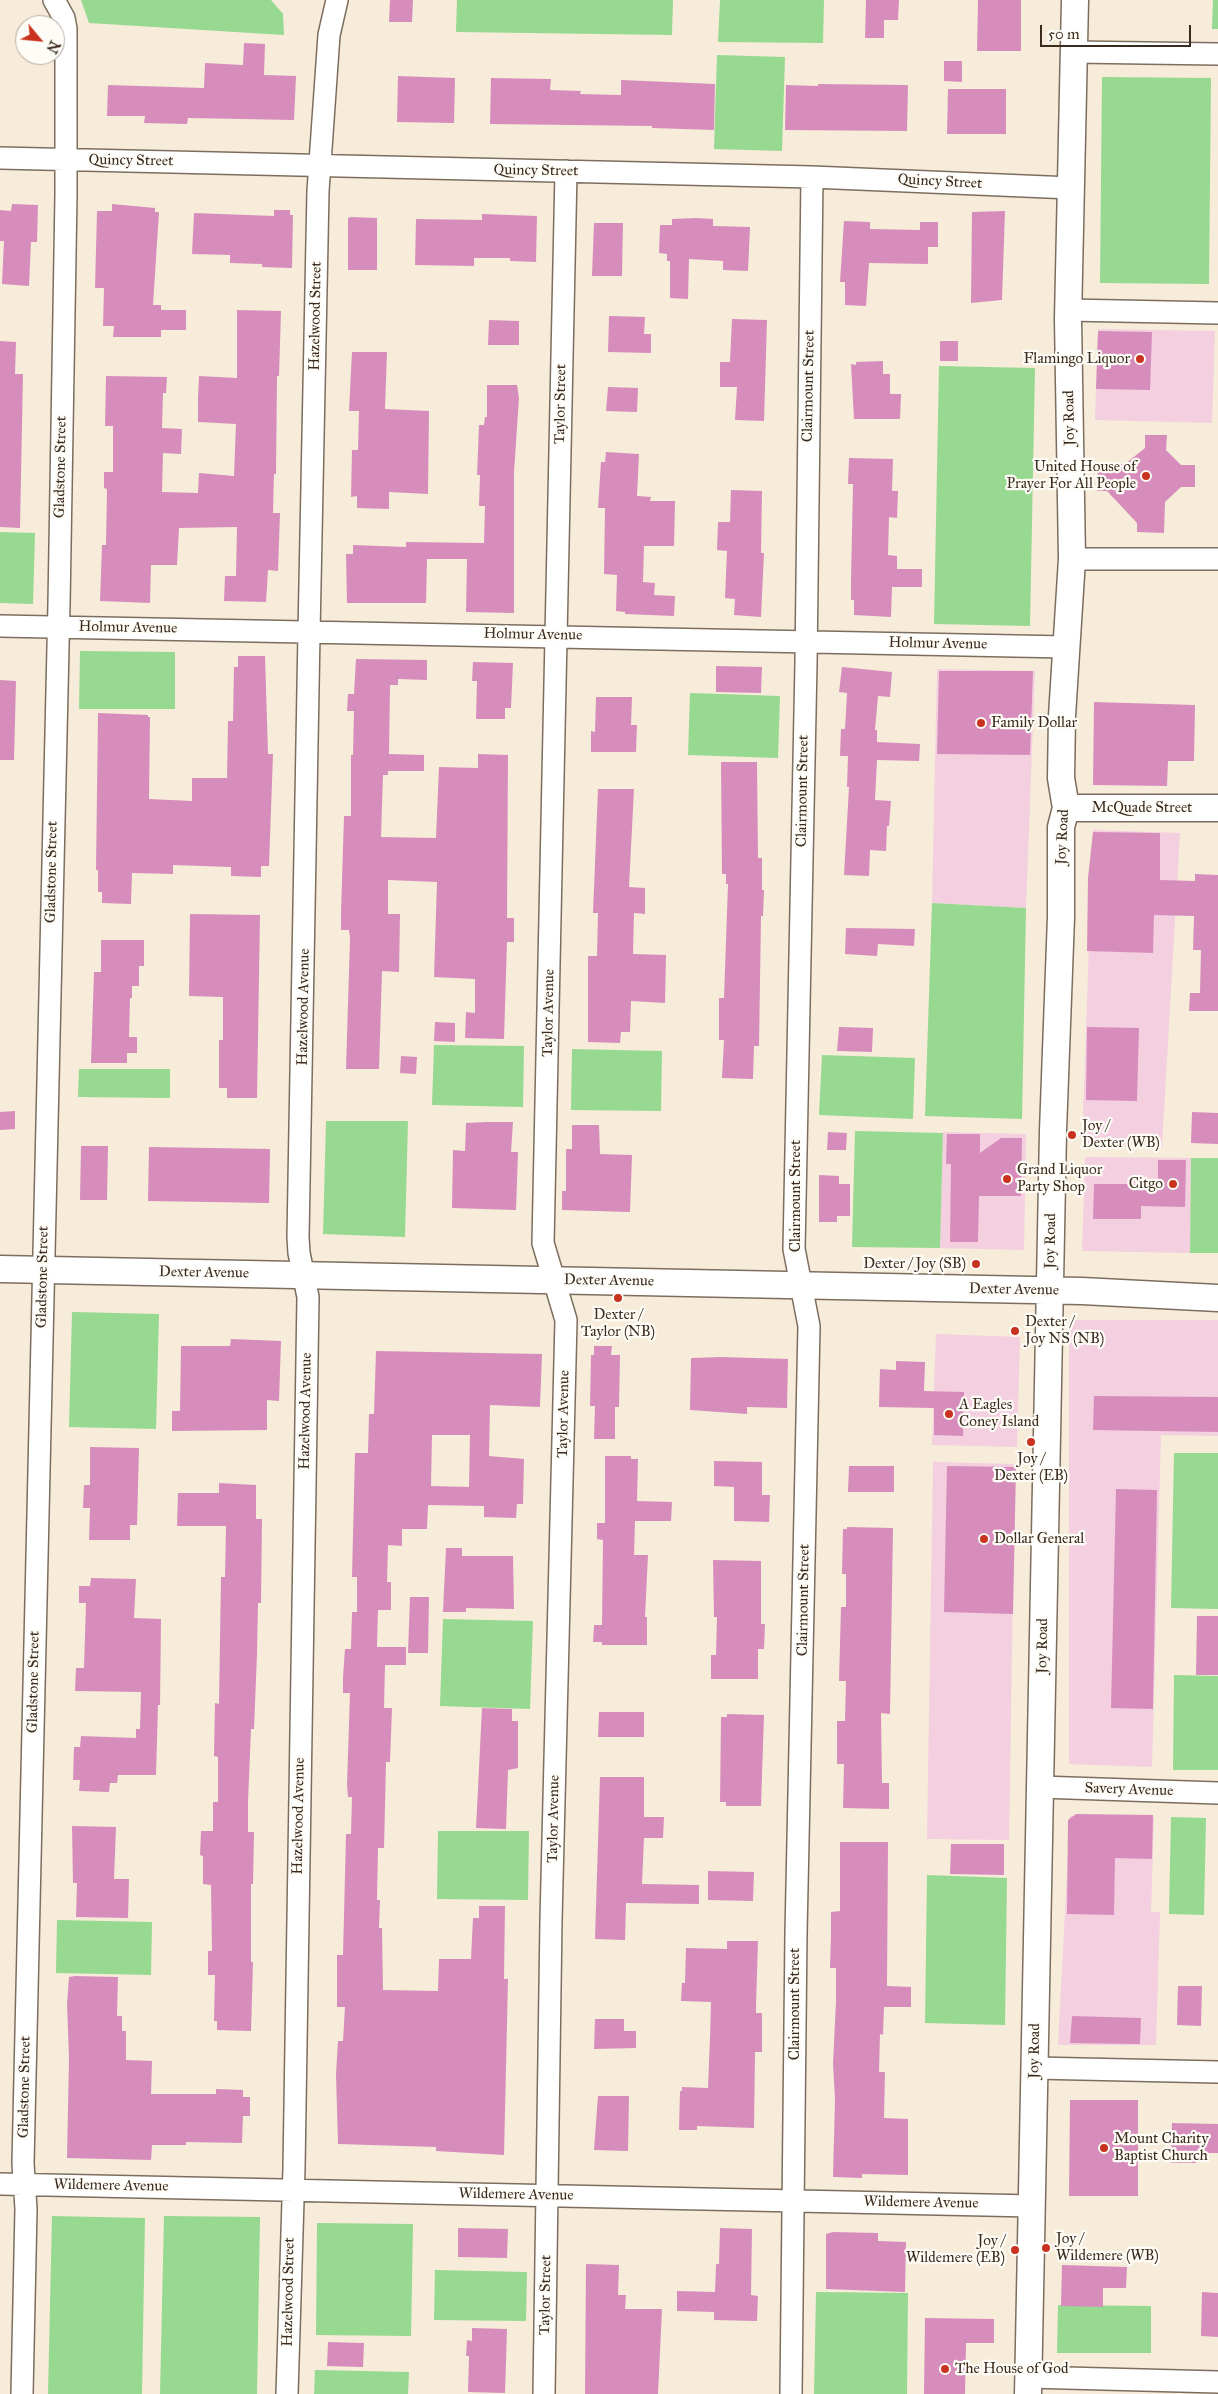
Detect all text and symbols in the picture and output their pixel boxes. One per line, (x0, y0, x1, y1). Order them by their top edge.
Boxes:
north arrow (15, 15, 65, 65)
scale bar (1043, 15, 1194, 47)
text: 50 m (1048, 25, 1080, 43)
text: N (43, 38, 63, 56)
street label: Quincy Street (89, 151, 173, 171)
street label: Quincy Street (494, 161, 578, 181)
street label: Quincy Street (897, 171, 983, 193)
street label: Hazelwood Street (306, 261, 326, 371)
street label: Clairmount Street (799, 330, 819, 442)
place label: Flamingo Liquor (1024, 350, 1130, 368)
marker: Flamingo Liquor (1134, 353, 1146, 365)
street label: Taylor Street (551, 364, 571, 444)
street label: Joy Road (1061, 390, 1079, 446)
street label: Gladstone Street (51, 416, 71, 518)
place label: United House of Prayer For All People (1007, 458, 1136, 493)
marker: United House of Prayer For All People (1140, 470, 1152, 482)
street label: Holmur Avenue (78, 618, 178, 638)
street label: Holmur Avenue (483, 625, 583, 645)
street label: Holmur Avenue (888, 634, 988, 654)
place label: Family Dollar (991, 714, 1077, 732)
marker: Family Dollar (975, 717, 987, 729)
street label: Clairmount Street (793, 735, 813, 847)
street label: McQuade Street (1092, 799, 1192, 817)
street label: Joy Road (1053, 809, 1073, 865)
street label: Gladstone Street (42, 821, 62, 923)
street label: Hazelwood Avenue (294, 948, 314, 1066)
street label: Taylor Avenue (539, 969, 559, 1057)
place label: Joy / Dexter (WB) (1082, 1117, 1160, 1152)
marker: Joy / Dexter (WB) (1066, 1129, 1078, 1141)
street label: Clairmount Street (787, 1140, 805, 1252)
place label: Grand Liquor Party Shop (1017, 1161, 1102, 1196)
marker: Grand Liquor Party Shop (1001, 1173, 1013, 1185)
place label: Citgo (1129, 1175, 1163, 1193)
marker: Citgo (1167, 1178, 1179, 1190)
street label: Joy Road (1042, 1213, 1060, 1269)
street label: Gladstone Street (33, 1226, 53, 1328)
place label: Dexter / Joy (SB) (863, 1255, 966, 1273)
marker: Dexter / Joy (SB) (970, 1258, 982, 1270)
street label: Dexter Avenue (159, 1263, 249, 1283)
street label: Dexter Avenue (564, 1271, 654, 1291)
street label: Dexter Avenue (969, 1280, 1059, 1300)
marker: Dexter / Taylor (NB) (612, 1292, 624, 1304)
place label: Dexter / Taylor (NB) (581, 1306, 655, 1341)
place label: Dexter / Joy NS (NB) (1025, 1313, 1104, 1348)
marker: Dexter / Joy NS (NB) (1009, 1325, 1021, 1337)
street label: Hazelwood Avenue (296, 1352, 316, 1470)
street label: Taylor Avenue (554, 1370, 574, 1458)
place label: A Eagles Coney Island (959, 1396, 1039, 1431)
marker: A Eagles Coney Island (943, 1408, 955, 1420)
marker: Joy / Dexter (EB) (1025, 1436, 1037, 1448)
place label: Joy / Dexter (EB) (994, 1450, 1068, 1485)
place label: Dollar General (994, 1530, 1084, 1548)
marker: Dollar General (978, 1533, 990, 1545)
street label: Clairmount Street (794, 1544, 814, 1656)
street label: Joy Road (1034, 1618, 1052, 1674)
street label: Gladstone Street (24, 1631, 44, 1733)
street label: Hazelwood Avenue (289, 1757, 309, 1875)
street label: Taylor Avenue (544, 1775, 564, 1863)
street label: Savery Avenue (1084, 1779, 1174, 1801)
street label: Clairmount Street (786, 1948, 804, 2060)
street label: Joy Road (1026, 2023, 1044, 2079)
street label: Gladstone Street (15, 2036, 35, 2138)
place label: Mount Charity Baptist Church (1114, 2130, 1208, 2165)
marker: Mount Charity Baptist Church (1098, 2142, 1110, 2154)
street label: Wildemere Avenue (53, 2176, 169, 2196)
street label: Wildemere Avenue (458, 2185, 574, 2205)
street label: Wildemere Avenue (863, 2193, 979, 2213)
place label: Joy / Wildemere (WB) (1056, 2230, 1159, 2265)
place label: Joy / Wildemere (EB) (906, 2232, 1005, 2267)
street label: Hazelwood Street (279, 2237, 299, 2347)
marker: Joy / Wildemere (WB) (1040, 2242, 1052, 2254)
marker: Joy / Wildemere (EB) (1009, 2244, 1021, 2256)
street label: Taylor Street (536, 2255, 556, 2335)
place label: The House of God (955, 2360, 1069, 2378)
marker: The House of God (939, 2363, 951, 2375)

